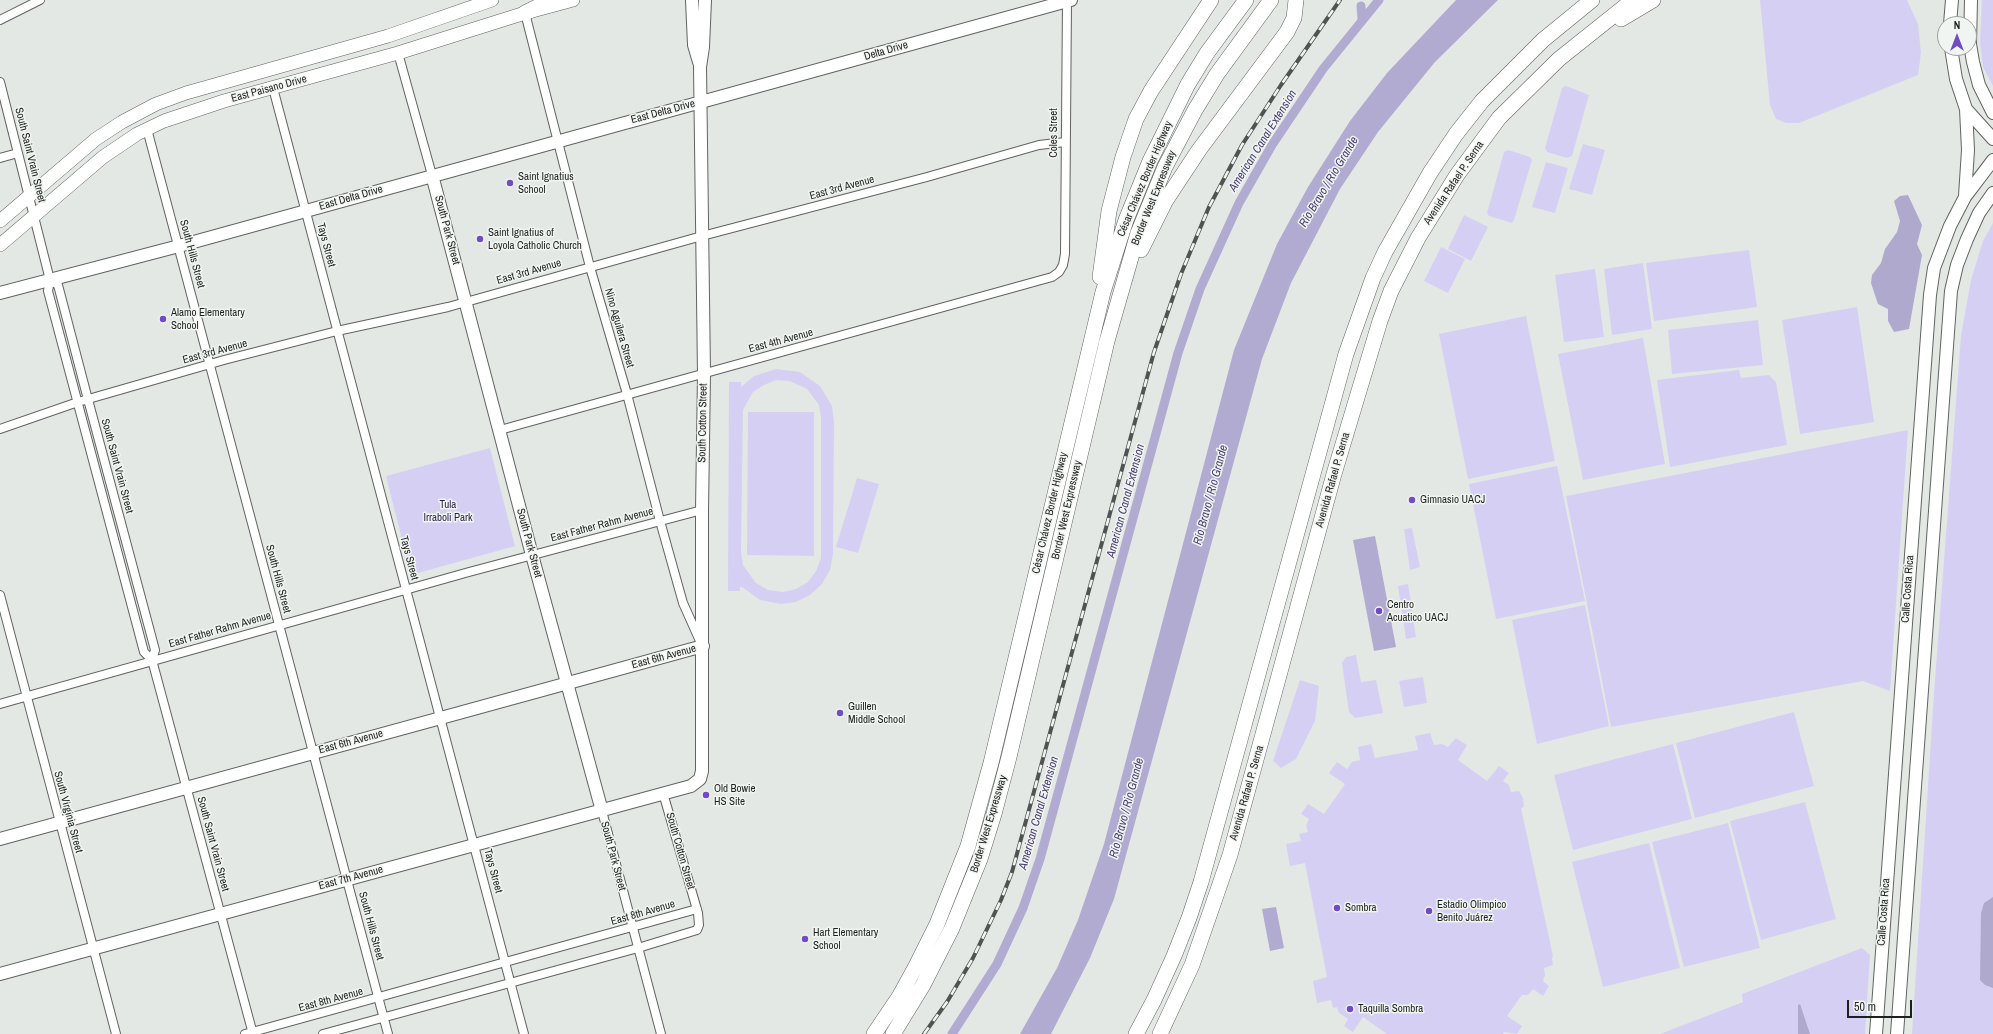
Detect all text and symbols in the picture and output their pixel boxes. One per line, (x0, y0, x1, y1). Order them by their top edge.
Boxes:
north arrow (1937, 16, 1977, 56)
text: N (1954, 18, 1960, 32)
street label: Delta Drive (862, 38, 910, 64)
street label: East Paisano Drive (230, 73, 308, 105)
water label: American Canal Extension (1226, 88, 1300, 194)
street label: East Delta Drive (630, 97, 696, 127)
street label: South Saint Vrain Street (12, 106, 48, 204)
street label: Coles Street (1047, 108, 1061, 158)
street label: César Chávez Border Highway (1115, 119, 1175, 239)
water label: Río Bravo / Rio Grande (1296, 134, 1362, 230)
street label: Avenida Rafael P. Serna (1421, 139, 1487, 227)
street label: Border West Expressway (1129, 149, 1179, 247)
place label: Saint Ignatius School (518, 170, 574, 196)
street label: East 3rd Avenue (808, 173, 876, 203)
marker: Saint Ignatius School (505, 178, 515, 188)
street label: East Delta Drive (318, 183, 384, 213)
street label: South Park Street (431, 194, 463, 266)
street label: South Hills Street (177, 218, 207, 290)
street label: Tays Street (314, 221, 338, 269)
place label: Saint Ignatius of Loyola Catholic Church (488, 226, 582, 252)
marker: Saint Ignatius of Loyola Catholic Church (475, 234, 485, 244)
street label: East 3rd Avenue (495, 256, 563, 288)
street label: Nino Aguilera Street (601, 287, 637, 369)
place label: Alamo Elementary School (171, 306, 245, 332)
marker: Alamo Elementary School (158, 314, 168, 324)
street label: East 4th Avenue (747, 326, 815, 356)
street label: East 3rd Avenue (181, 337, 249, 367)
street label: South Cotton Street (696, 383, 710, 463)
street label: South Saint Vrain Street (98, 417, 136, 515)
street label: Avenida Rafael P. Serna (1313, 431, 1353, 529)
water label: American Canal Extension (1104, 443, 1148, 559)
water label: Río Bravo / Rio Grande (1191, 443, 1231, 547)
street label: César Chávez Border Highway (1030, 451, 1070, 575)
street label: Border West Expressway (1049, 459, 1085, 561)
place label: Gimnasio UACJ (1420, 493, 1485, 507)
marker: Gimnasio UACJ (1407, 495, 1417, 505)
park label: Tula Irraboli Park (423, 498, 473, 524)
street label: East Father Rahm Avenue (549, 505, 655, 545)
street label: South Park Street (513, 507, 545, 579)
street label: Tays Street (397, 534, 421, 582)
street label: South Hills Street (263, 543, 293, 615)
street label: Calle Costa Rica (1899, 555, 1917, 623)
place label: Centro Acuatico UACJ (1387, 598, 1448, 624)
marker: Centro Acuatico UACJ (1374, 606, 1384, 616)
street label: East Father Rahm Avenue (167, 609, 273, 651)
street label: East 6th Avenue (630, 642, 698, 672)
place label: Guillen Middle School (848, 700, 905, 726)
marker: Guillen Middle School (835, 708, 845, 718)
street label: East 6th Avenue (317, 727, 385, 757)
street label: Avenida Rafael P. Serna (1227, 744, 1267, 842)
water label: American Canal Extension (1016, 755, 1062, 871)
water label: Río Bravo / Rio Grande (1107, 756, 1147, 860)
street label: South Virginia Street (51, 770, 85, 854)
street label: Border West Expressway (968, 774, 1010, 874)
place label: Old Bowie HS Site (714, 782, 756, 808)
marker: Old Bowie HS Site (701, 790, 711, 800)
street label: South Saint Vrain Street (194, 795, 232, 893)
street label: South Cotton Street (663, 811, 697, 891)
street label: South Park Street (597, 820, 629, 892)
street label: Tays Street (481, 847, 505, 895)
street label: East 7th Avenue (317, 863, 385, 893)
street label: Calle Costa Rica (1875, 878, 1893, 946)
street label: South Hills Street (356, 890, 386, 962)
street label: East 8th Avenue (609, 898, 677, 928)
place label: Estadio Olimpico Benito Juárez (1437, 898, 1506, 924)
place label: Sombra (1345, 901, 1377, 915)
marker: Sombra (1332, 903, 1342, 913)
marker: Estadio Olimpico Benito Juárez (1424, 906, 1434, 916)
place label: Hart Elementary School (813, 926, 878, 952)
marker: Hart Elementary School (800, 934, 810, 944)
street label: East 8th Avenue (297, 985, 365, 1015)
scale bar (1849, 992, 1914, 1018)
text: 50 m (1854, 999, 1876, 1015)
place label: Taquilla Sombra (1358, 1002, 1423, 1016)
marker: Taquilla Sombra (1345, 1004, 1355, 1014)

